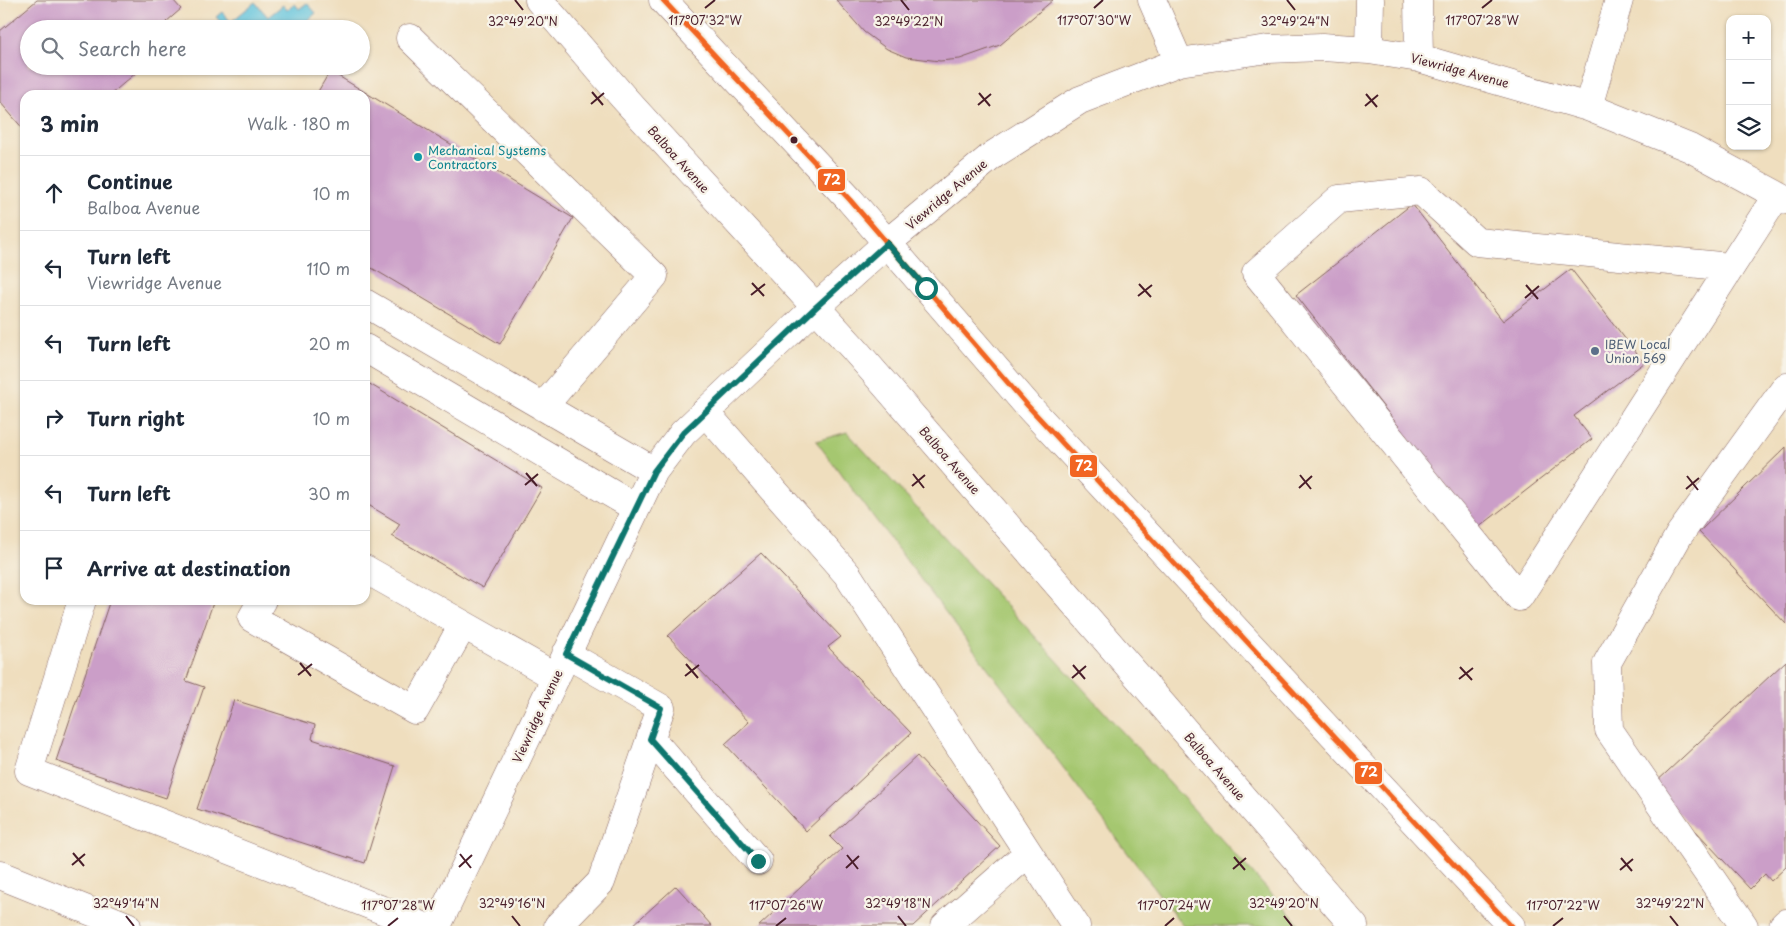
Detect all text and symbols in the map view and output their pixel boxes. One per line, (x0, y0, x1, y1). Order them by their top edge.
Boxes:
text: 117°07'32"W (668, 11, 742, 29)
text: 117°07'30"W (1057, 11, 1132, 29)
text: 117°07'28"W (1445, 11, 1520, 29)
text: 32°49'20"N (488, 12, 558, 30)
text: 32°49'22"N (874, 12, 944, 30)
text: 32°49'24"N (1261, 12, 1330, 30)
map controls (1726, 15, 1771, 150)
button: + (1726, 15, 1771, 60)
search box (20, 20, 370, 75)
icon: search (38, 34, 66, 62)
text: Search here (78, 34, 187, 62)
street label: Viewridge Avenue (1409, 48, 1512, 92)
button: − (1726, 60, 1771, 105)
button: layers (1726, 105, 1771, 150)
text: 3 min (40, 107, 99, 139)
text: Walk · 180 m (247, 111, 350, 135)
street label: Balboa Avenue (644, 121, 714, 197)
unlabelled marker (789, 135, 799, 145)
place label: Mechanical Systems Contractors (428, 141, 546, 173)
marker: Mechanical Systems Contractors (412, 151, 424, 163)
street label: Viewridge Avenue (901, 154, 991, 233)
text: Continue (87, 167, 173, 195)
line badge: 72 (817, 168, 846, 192)
text: 72 (823, 169, 841, 190)
icon: ahead (40, 179, 68, 207)
text: 10 m (313, 181, 350, 205)
text: Balboa Avenue (87, 195, 200, 219)
text: Turn left (87, 242, 171, 270)
icon: left (40, 254, 68, 282)
text: 110 m (307, 256, 350, 280)
text: Viewridge Avenue (87, 270, 222, 294)
route start (915, 277, 938, 300)
icon: left (40, 329, 68, 357)
text: Turn left (87, 329, 171, 357)
text: 20 m (309, 331, 350, 355)
place label: IBEW Local Union 569 (1605, 335, 1670, 367)
marker: IBEW Local Union 569 (1589, 345, 1601, 357)
icon: right (40, 404, 68, 432)
text: Turn right (87, 404, 185, 432)
text: 10 m (313, 406, 350, 430)
street label: Balboa Avenue (915, 422, 985, 498)
line badge: 72 (1069, 454, 1098, 478)
text: 72 (1075, 455, 1093, 476)
icon: left (40, 479, 68, 507)
text: Turn left (87, 479, 171, 507)
text: 30 m (308, 481, 350, 505)
icon: arrive (40, 554, 68, 582)
text: Arrive at destination (87, 554, 291, 582)
street label: Viewridge Avenue (507, 666, 567, 766)
street label: Balboa Avenue (1180, 728, 1250, 804)
line badge: 72 (1354, 761, 1383, 785)
text: 72 (1360, 761, 1378, 782)
route end (747, 850, 770, 873)
text: 32°49'14"N (93, 894, 159, 912)
text: 32°49'16"N (479, 894, 545, 912)
text: 32°49'18"N (865, 894, 931, 912)
text: 32°49'20"N (1249, 894, 1319, 912)
text: 32°49'22"N (1635, 894, 1705, 912)
text: 117°07'28"W (361, 896, 436, 914)
text: 117°07'26"W (749, 896, 824, 914)
text: 117°07'24"W (1137, 896, 1211, 914)
text: 117°07'22"W (1526, 896, 1600, 914)

